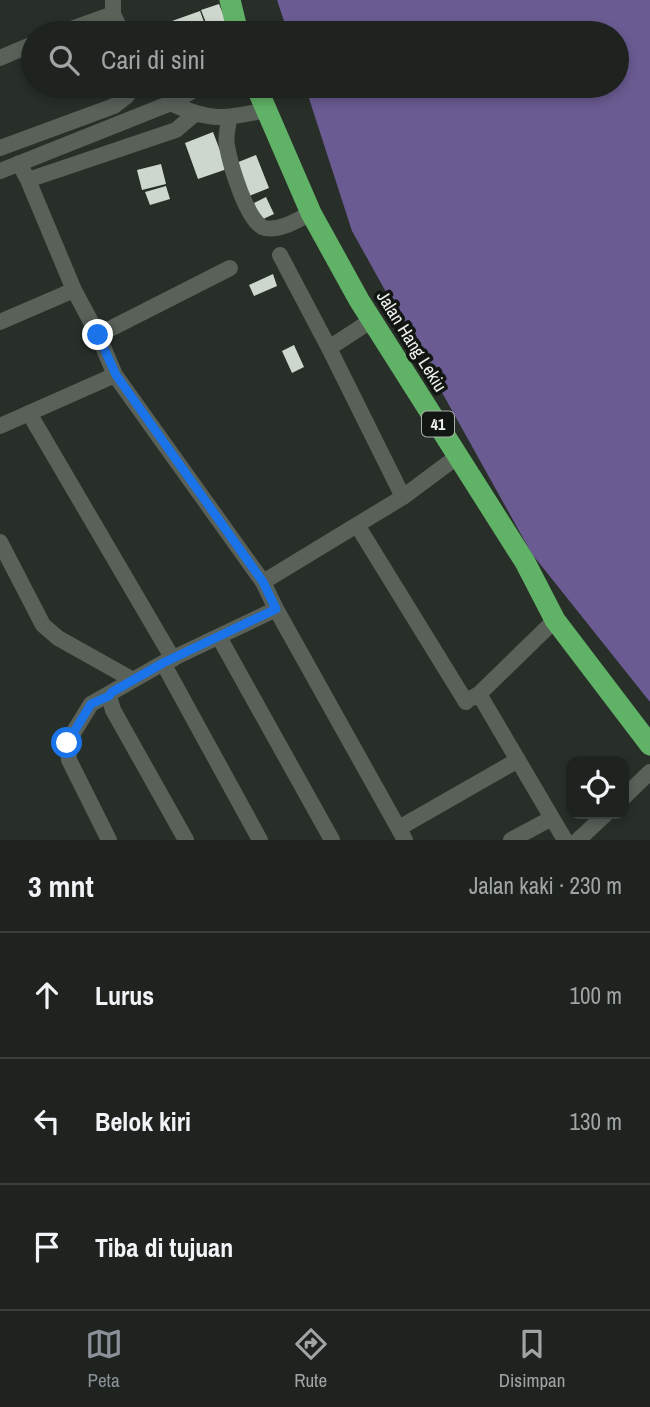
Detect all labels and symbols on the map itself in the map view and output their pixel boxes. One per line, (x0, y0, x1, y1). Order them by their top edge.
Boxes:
street label: Jalan Hang Lekiu (371, 286, 453, 396)
route end (82, 319, 113, 350)
road number: 41 (422, 412, 454, 436)
route start (51, 727, 82, 758)

